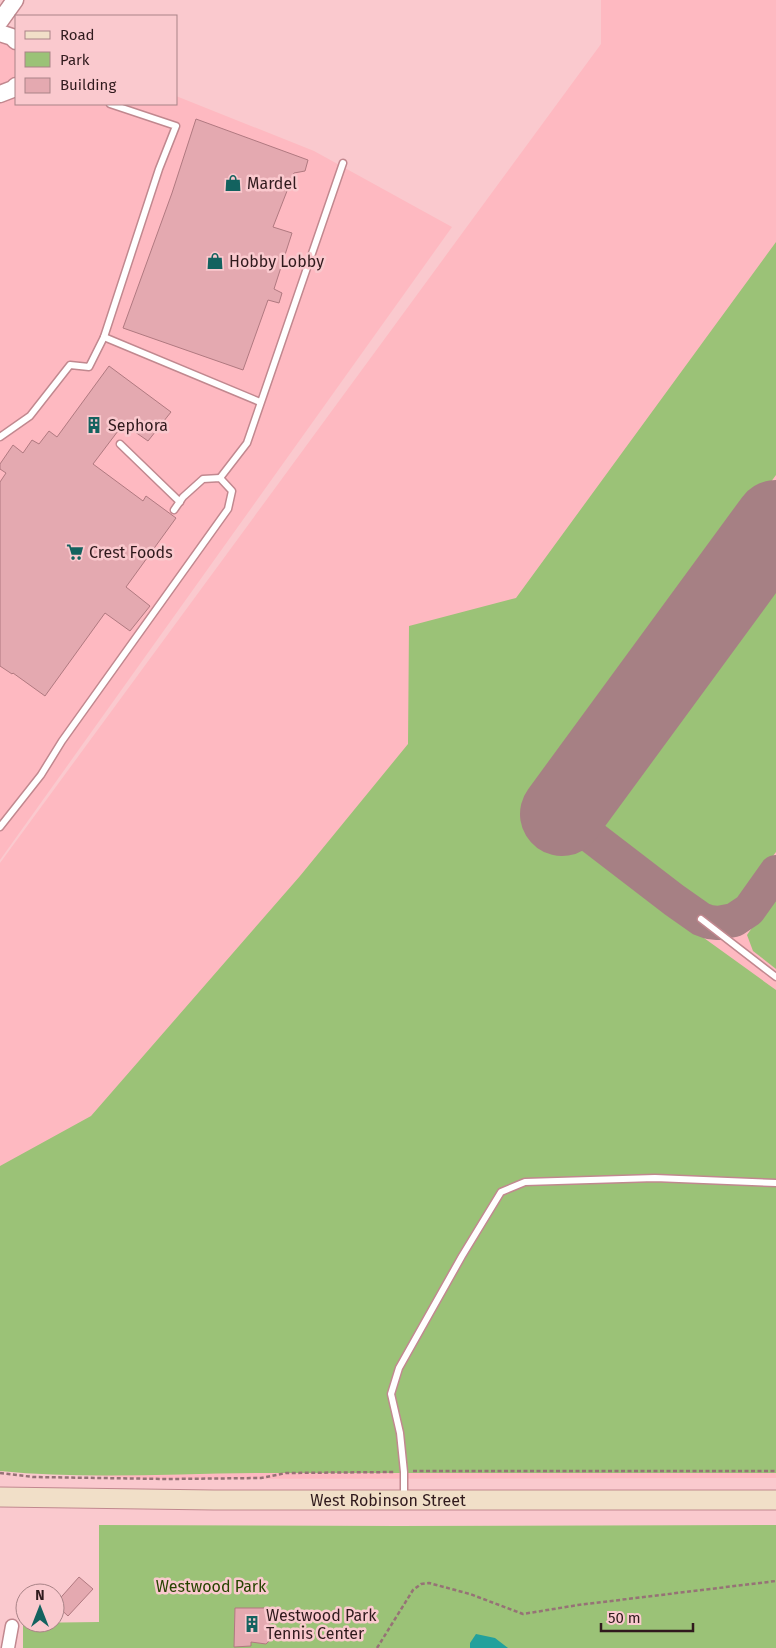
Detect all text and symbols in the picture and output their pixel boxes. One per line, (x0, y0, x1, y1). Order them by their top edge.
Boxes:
legend (15, 15, 178, 105)
text: Road (60, 26, 95, 44)
text: Park (60, 51, 90, 69)
text: Building (60, 76, 116, 94)
shop icon: Mardel (223, 173, 243, 193)
place label: Mardel (247, 174, 297, 193)
shop icon: Hobby Lobby (205, 251, 225, 271)
place label: Hobby Lobby (229, 252, 324, 271)
building icon: Sephora (84, 415, 104, 435)
place label: Sephora (108, 416, 168, 435)
supermarket icon: Crest Foods (65, 542, 85, 562)
place label: Crest Foods (89, 543, 173, 562)
street label: West Robinson Street (310, 1491, 466, 1510)
park label: Westwood Park (156, 1577, 267, 1596)
north arrow (15, 1583, 65, 1633)
text: N (35, 1587, 45, 1604)
scale bar (601, 1600, 694, 1632)
place label: Westwood Park Tennis Center (266, 1606, 377, 1643)
text: 50 m (608, 1609, 641, 1627)
building icon: Westwood Park Tennis Center (242, 1614, 262, 1634)

